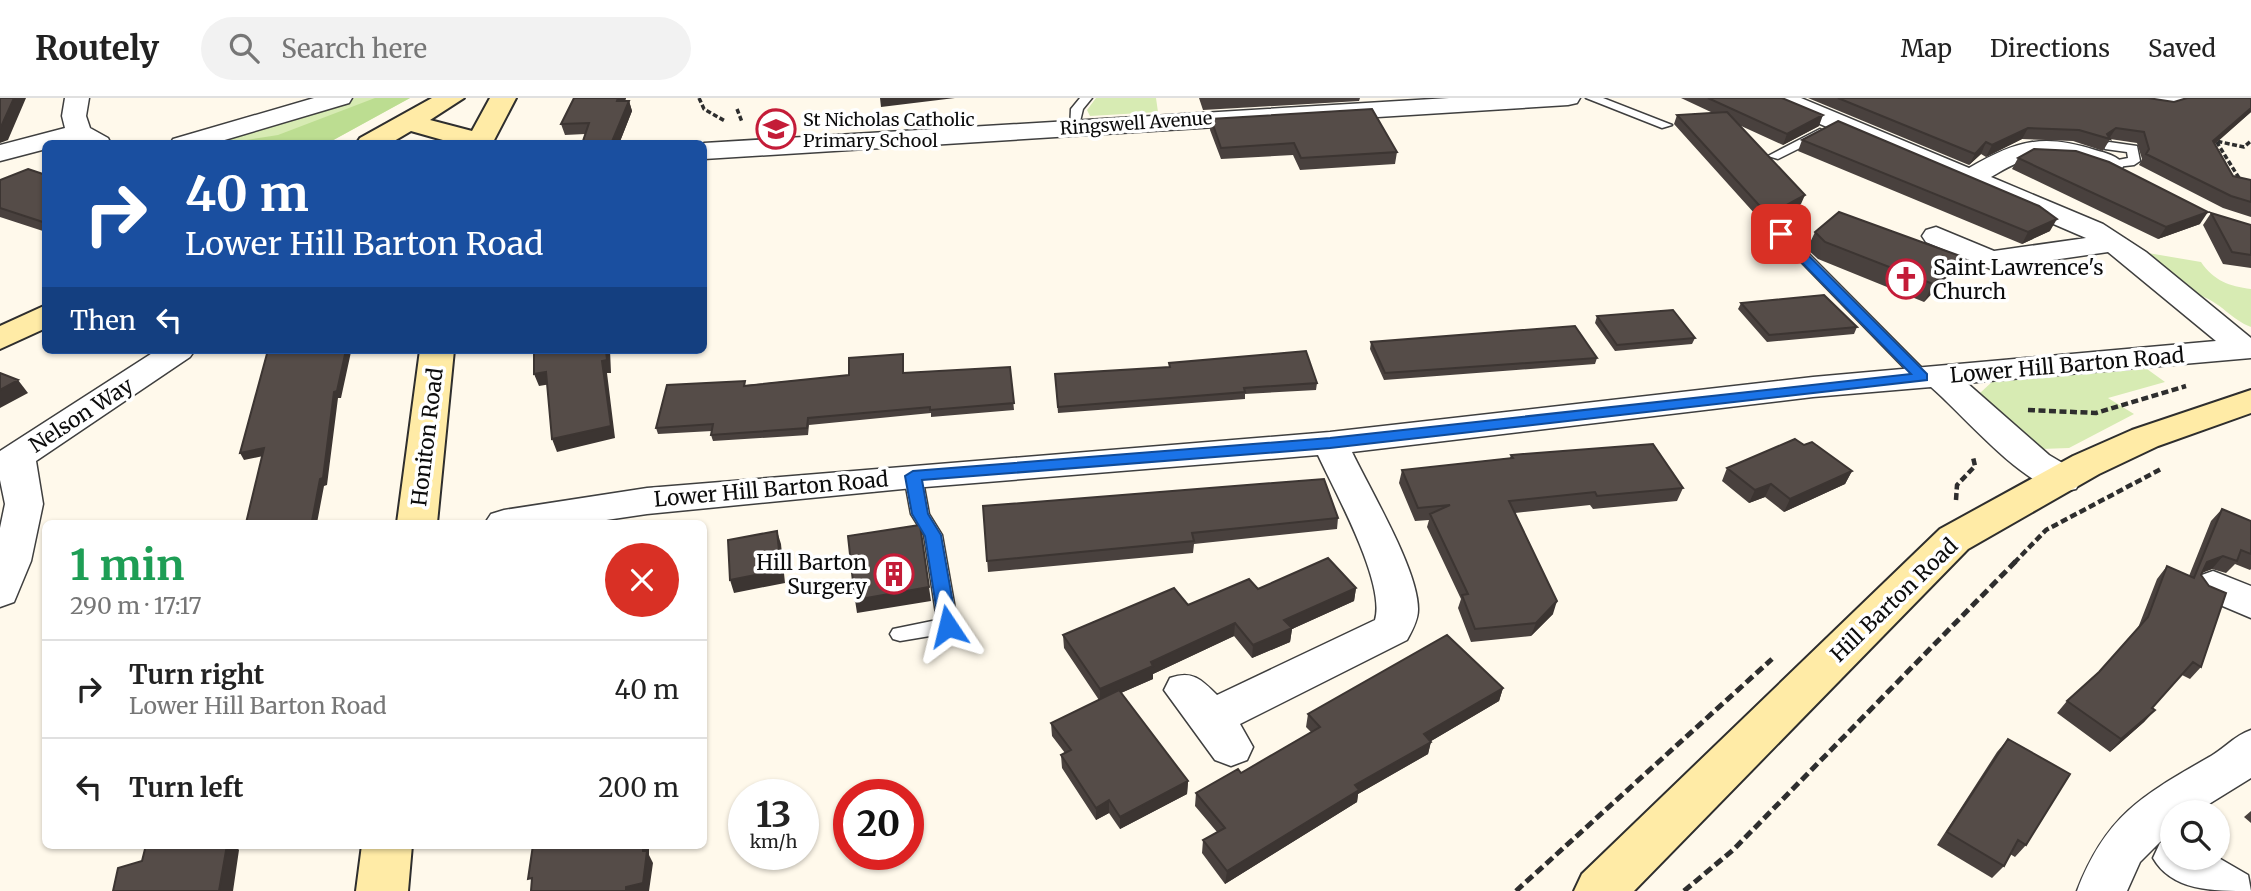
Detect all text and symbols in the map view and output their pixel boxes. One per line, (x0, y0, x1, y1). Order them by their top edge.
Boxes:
search box (201, 17, 691, 80)
text: Routely (35, 28, 159, 69)
icon: search (225, 29, 263, 67)
text: Search here (281, 32, 427, 65)
text: Map (1901, 33, 1952, 64)
text: Directions (1990, 33, 2110, 64)
text: Saved (2148, 33, 2216, 64)
street label: Ringswell Avenue (1059, 106, 1213, 140)
school or university icon: St Nicholas Catholic Primary School (755, 108, 797, 150)
place label: St Nicholas Catholic Primary School (803, 108, 975, 152)
text: 40 m (185, 163, 309, 224)
icon: right (70, 168, 161, 259)
pin (1751, 204, 1811, 264)
icon: arrive (1762, 215, 1800, 253)
text: Lower Hill Barton Road (185, 224, 544, 264)
place label: Saint Lawrence's Church (1933, 254, 2103, 305)
church icon: Saint Lawrence's Church (1885, 258, 1927, 300)
icon: left (150, 301, 188, 339)
text: Then (70, 304, 136, 337)
street label: Lower Hill Barton Road (1949, 341, 2186, 389)
street label: Honiton Road (405, 366, 449, 508)
street label: Nelson Way (24, 371, 139, 458)
street label: Lower Hill Barton Road (653, 465, 890, 513)
street label: Hill Barton Road (1825, 532, 1964, 668)
text: 1 min (70, 539, 184, 591)
button: close (605, 543, 679, 617)
place label: Hill Barton Surgery (756, 549, 868, 600)
building icon: Hill Barton Surgery (873, 553, 915, 595)
position arrow (911, 589, 985, 663)
text: 290 m · 17:17 (70, 591, 202, 620)
text: Turn right (129, 658, 264, 691)
icon: right (70, 670, 108, 708)
text: 40 m (615, 673, 679, 706)
text: Lower Hill Barton Road (129, 691, 387, 720)
icon: left (70, 768, 108, 806)
text: Turn left (129, 771, 243, 804)
text: 200 m (598, 771, 679, 804)
speed limit sign: 20 (833, 779, 924, 870)
text: 13 (756, 793, 791, 837)
map controls (2160, 800, 2230, 870)
button: search (2160, 800, 2230, 870)
text: km/h (750, 830, 797, 853)

